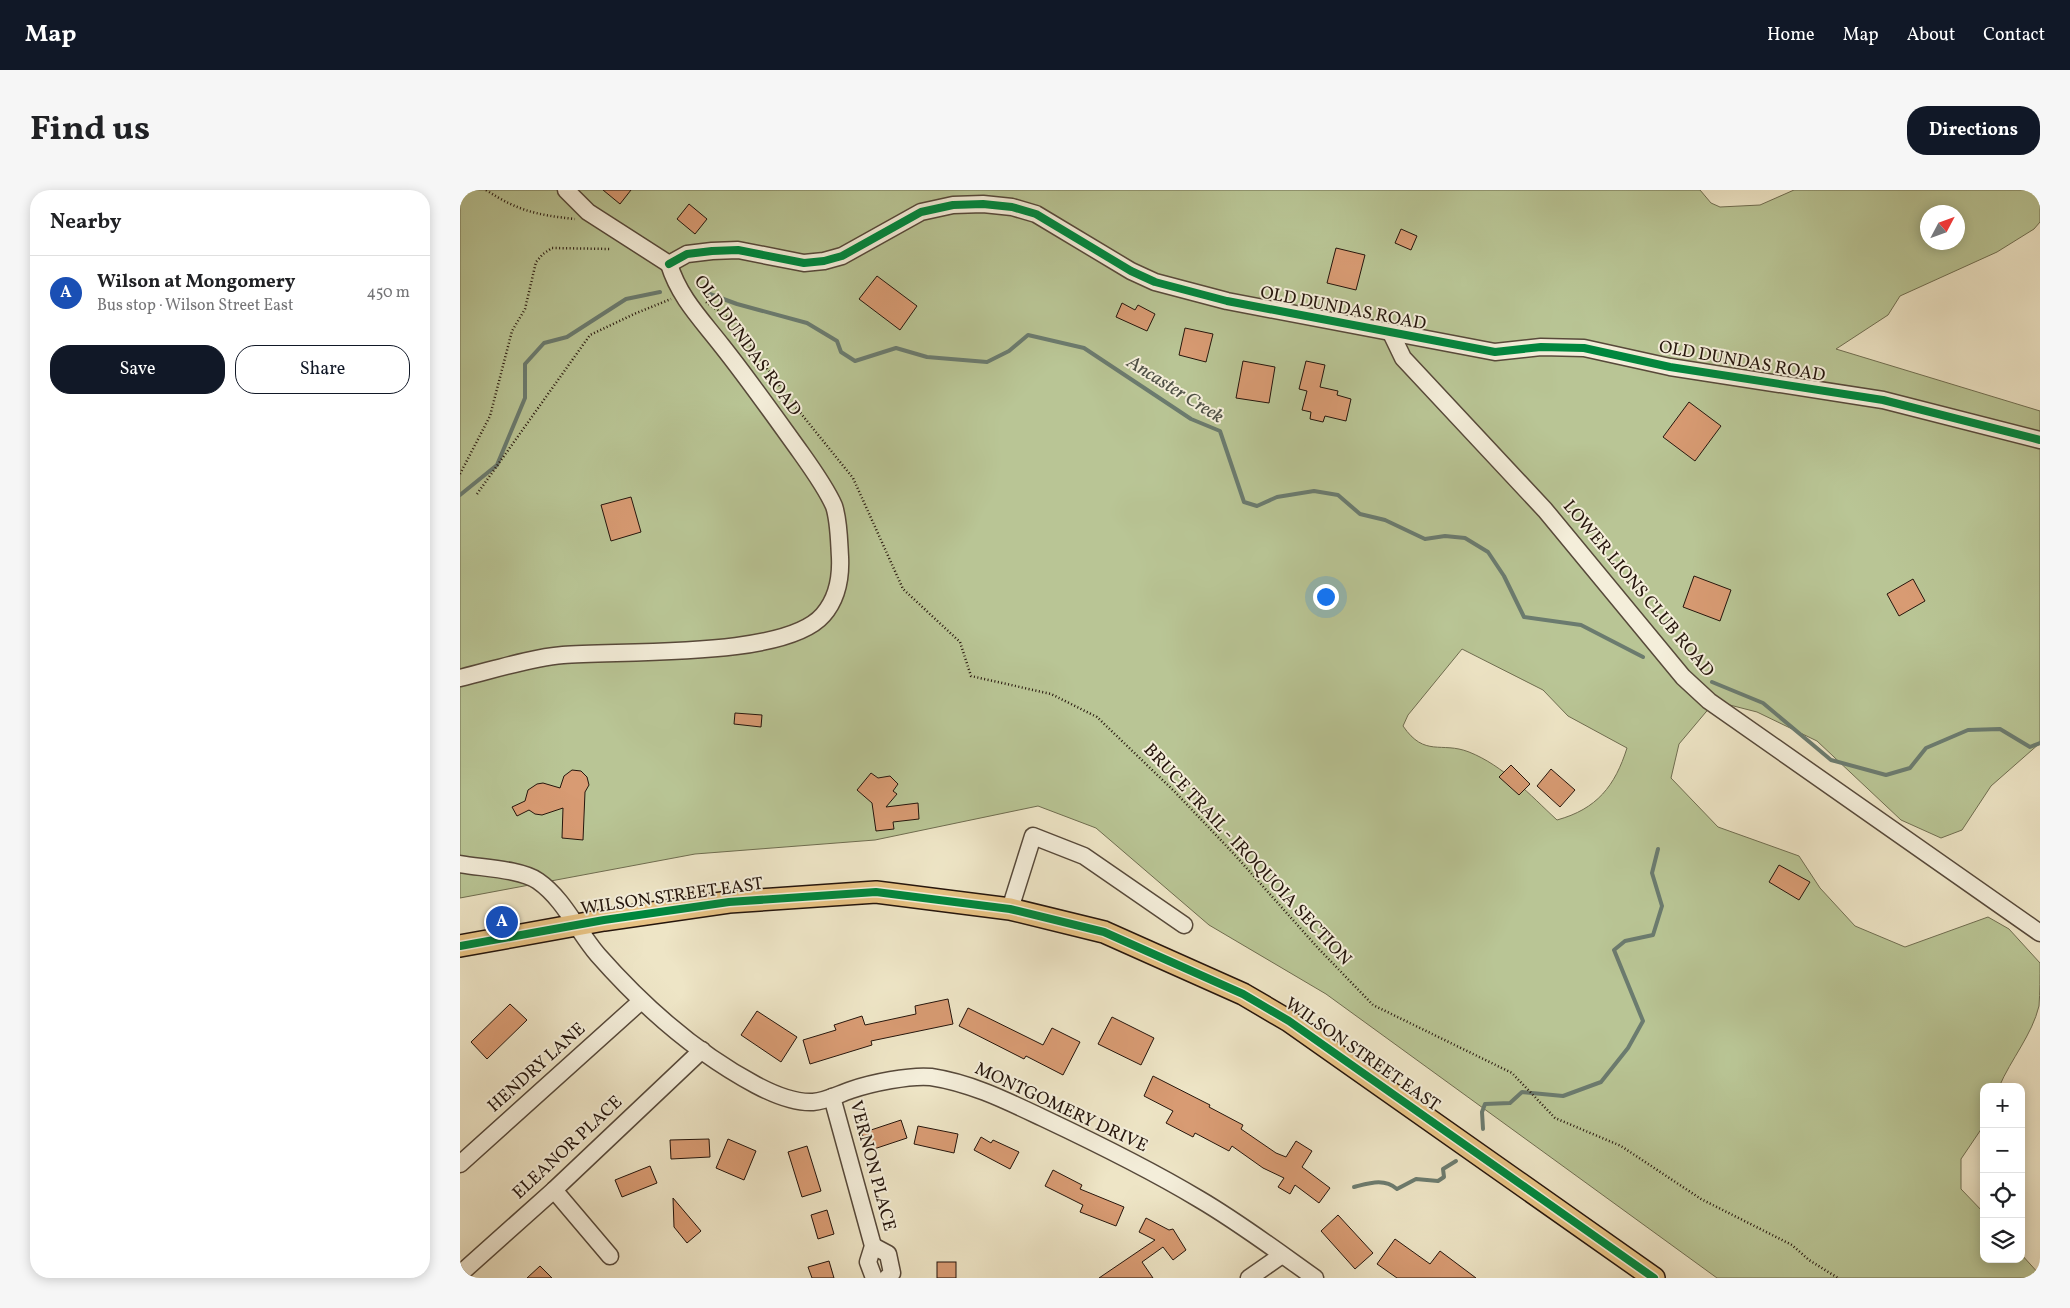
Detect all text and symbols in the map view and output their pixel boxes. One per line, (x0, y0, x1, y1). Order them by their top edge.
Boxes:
text: Map (25, 18, 76, 52)
text: Home (1767, 23, 1815, 48)
text: Map (1843, 23, 1879, 48)
text: About (1907, 23, 1955, 48)
text: Contact (1983, 23, 2045, 48)
text: Find us (30, 106, 150, 154)
button: Directions (1907, 106, 2040, 155)
north arrow (1920, 205, 1965, 250)
text: Nearby (50, 208, 121, 237)
text: Wilson at Mongomery (97, 269, 295, 295)
street label: OLD DUNDAS ROAD (687, 270, 807, 422)
street label: OLD DUNDAS ROAD (1258, 281, 1428, 337)
text: A (60, 282, 72, 304)
text: 450 m (367, 282, 410, 304)
text: Bus stop · Wilson Street East (97, 295, 294, 317)
street label: OLD DUNDAS ROAD (1657, 335, 1827, 389)
button: Save (50, 345, 225, 394)
button: Share (235, 345, 410, 394)
water label: Ancaster Creek (1121, 349, 1229, 430)
street label: LOWER LIONS CLUB ROAD (1556, 495, 1720, 683)
your location (1313, 584, 1339, 610)
street label: BRUCE TRAIL - IROQUOIA SECTION (1137, 739, 1357, 971)
street label: WILSON STREET EAST (579, 872, 765, 922)
pin: A (486, 903, 518, 941)
street label: WILSON STREET EAST (1279, 992, 1445, 1118)
street label: HENDRY LANE (483, 1017, 591, 1119)
street label: MONTGOMERY DRIVE (970, 1057, 1152, 1159)
map controls (1980, 1083, 2025, 1263)
button: + (1980, 1083, 2025, 1128)
street label: ELEANOR PLACE (508, 1090, 629, 1206)
street label: VERNON PLACE (843, 1098, 902, 1234)
button: − (1980, 1128, 2025, 1173)
button: locate (1980, 1173, 2025, 1218)
button: layers (1980, 1218, 2025, 1263)

